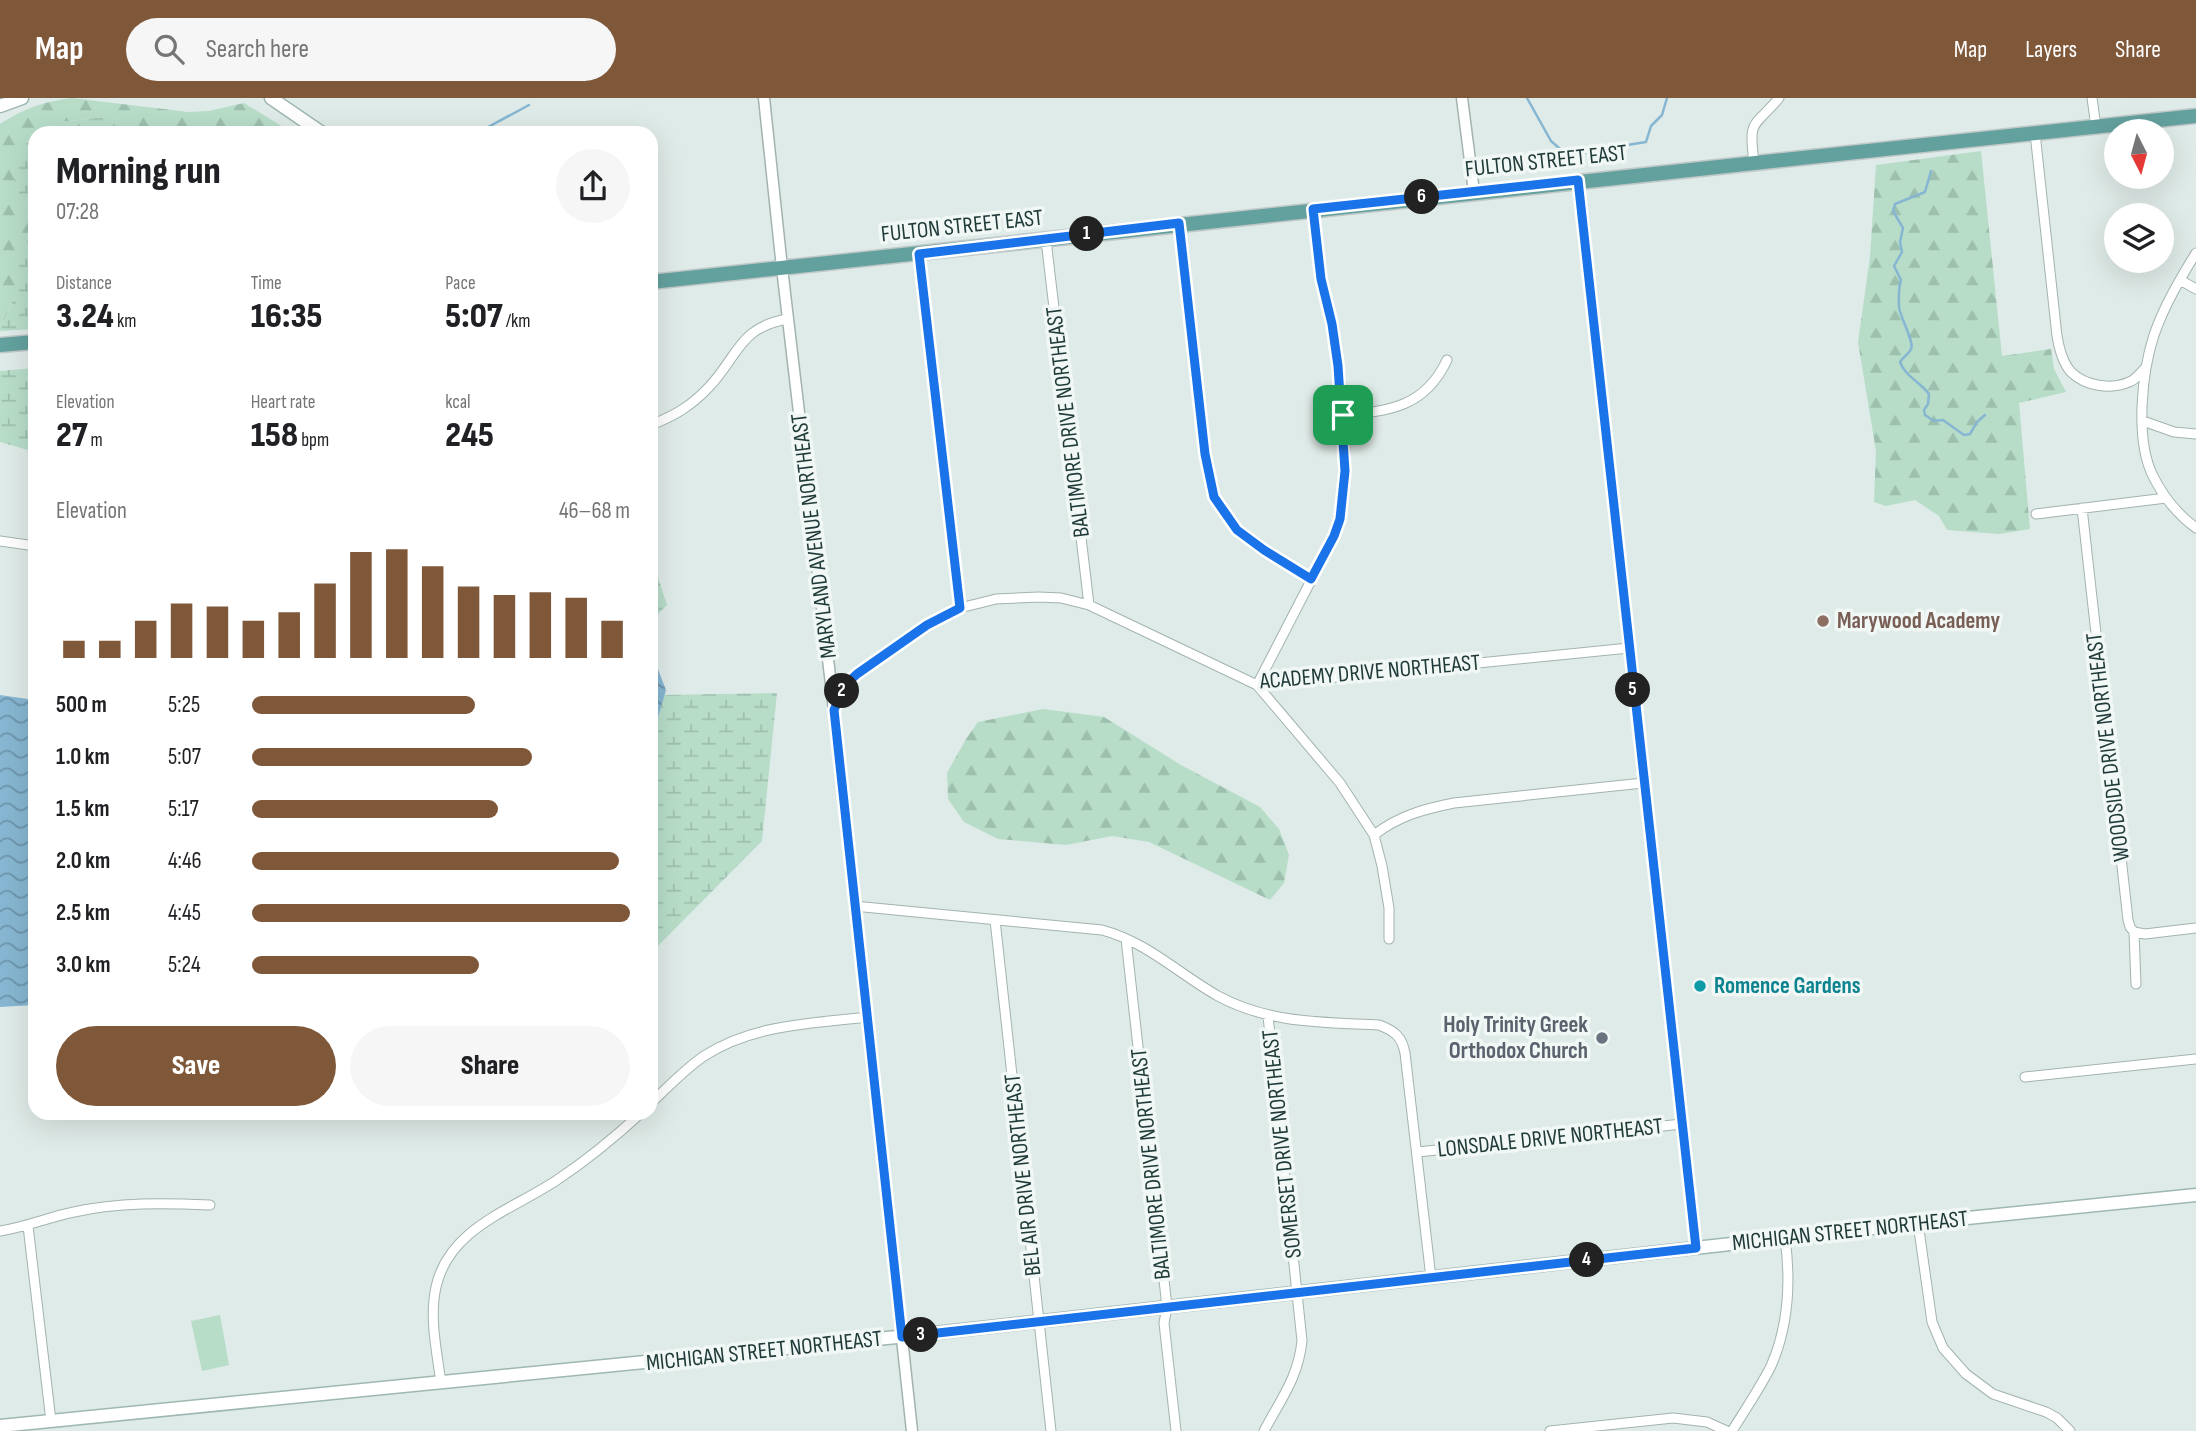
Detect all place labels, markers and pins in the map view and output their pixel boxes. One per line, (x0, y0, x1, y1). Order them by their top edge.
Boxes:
pin: 6 (1404, 180, 1440, 214)
pin: 1 (1070, 216, 1104, 252)
pin (1313, 385, 1373, 445)
place label: Marywood Academy (1837, 607, 2000, 635)
marker: Marywood Academy (1815, 613, 1831, 629)
pin: 5 (1616, 672, 1650, 708)
pin: 2 (824, 674, 860, 708)
place label: Romence Gardens (1714, 972, 1861, 1000)
marker: Romence Gardens (1692, 978, 1708, 994)
place label: Holy Trinity Greek Orthodox Church (1443, 1011, 1588, 1065)
marker: Holy Trinity Greek Orthodox Church (1594, 1030, 1610, 1046)
pin: 4 (1570, 1242, 1604, 1278)
pin: 3 (904, 1318, 939, 1352)

